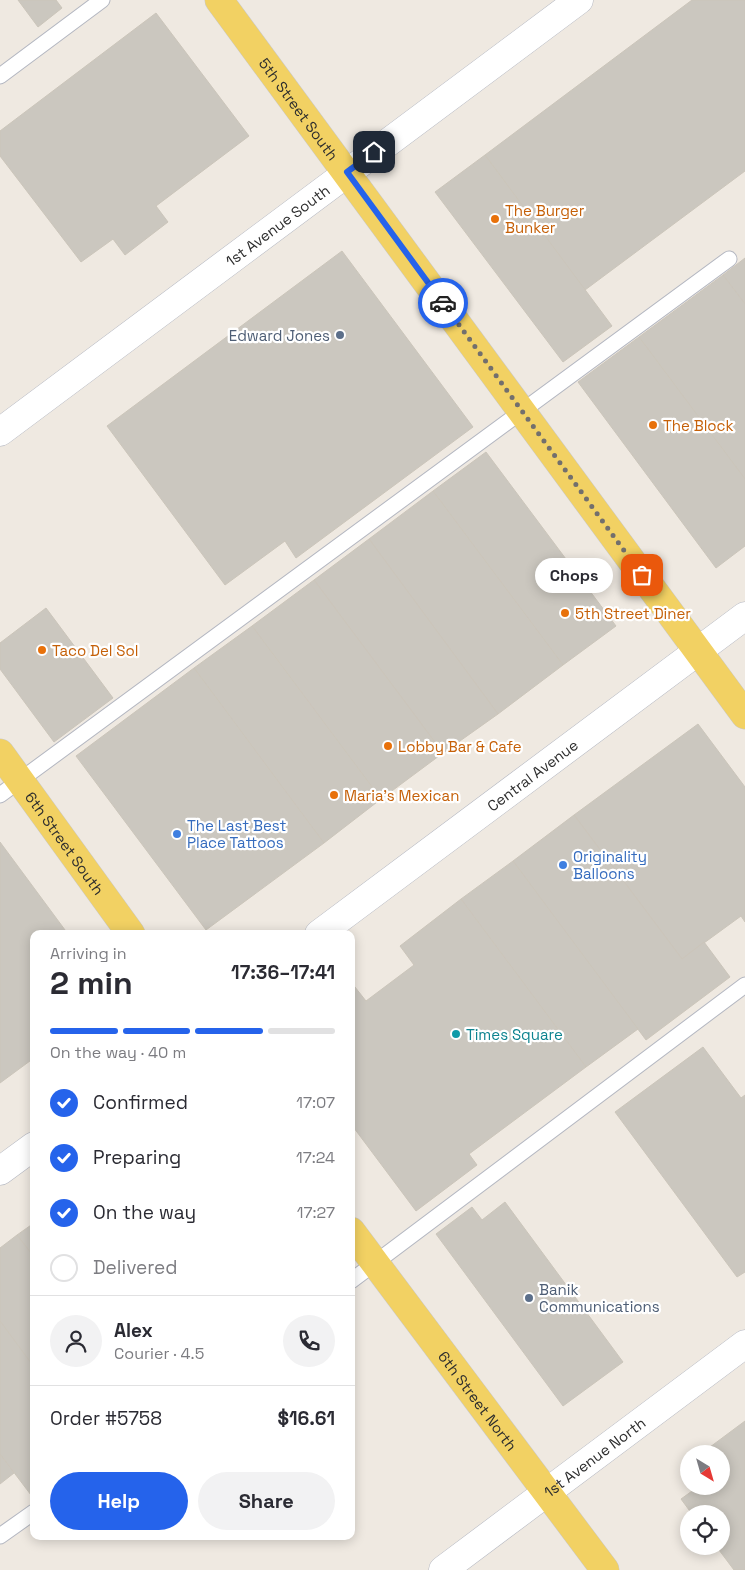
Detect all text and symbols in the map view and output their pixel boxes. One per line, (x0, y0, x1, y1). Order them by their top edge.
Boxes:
street label: 5th Street South (255, 54, 343, 164)
pin (353, 131, 395, 173)
icon: home (360, 138, 388, 166)
street label: 1st Avenue South (221, 180, 333, 270)
place label: The Burger Bunker (505, 201, 585, 237)
marker: The Burger Bunker (489, 213, 501, 225)
courier (418, 278, 468, 328)
icon: car (429, 289, 457, 317)
place label: Edward Jones (229, 326, 330, 345)
marker: Edward Jones (334, 329, 346, 341)
place label: The Block (663, 416, 734, 435)
marker: The Block (647, 419, 659, 431)
pin (621, 554, 663, 596)
callout: Chops (534, 558, 612, 592)
icon: bag (628, 561, 656, 589)
text: Chops (550, 565, 598, 586)
place label: 5th Street Diner (575, 604, 691, 623)
marker: 5th Street Diner (559, 607, 571, 619)
place label: Taco Del Sol (52, 641, 139, 660)
marker: Taco Del Sol (36, 644, 48, 656)
street label: Central Avenue (483, 735, 582, 815)
place label: Lobby Bar & Cafe (398, 737, 522, 756)
marker: Lobby Bar & Cafe (382, 740, 394, 752)
place label: Maria's Mexican (344, 786, 459, 805)
street label: 6th Street South (21, 788, 109, 898)
marker: Maria's Mexican (328, 789, 340, 801)
place label: The Last Best Place Tattoos (187, 816, 287, 852)
marker: The Last Best Place Tattoos (171, 828, 183, 840)
place label: Originality Balloons (573, 847, 647, 883)
marker: Originality Balloons (557, 859, 569, 871)
text: Arriving in (50, 943, 127, 964)
text: 17:36–17:41 (231, 960, 335, 985)
text: 2 min (50, 963, 133, 1003)
place label: Times Square (466, 1025, 563, 1044)
marker: Times Square (450, 1028, 462, 1040)
text: On the way · 40 m (50, 1042, 186, 1063)
icon: check (50, 1089, 78, 1117)
text: Confirmed (93, 1090, 188, 1115)
text: 17:07 (296, 1092, 335, 1113)
icon: check (50, 1144, 78, 1172)
text: Preparing (93, 1145, 181, 1170)
text: 17:24 (296, 1147, 335, 1168)
icon: check (50, 1199, 78, 1227)
text: On the way (93, 1200, 196, 1225)
text: 17:27 (297, 1202, 335, 1223)
text: Delivered (93, 1255, 178, 1280)
place label: Banik Communications (539, 1280, 660, 1316)
marker: Banik Communications (523, 1292, 535, 1304)
button: person (50, 1315, 102, 1367)
button: phone (283, 1315, 335, 1367)
text: Alex (114, 1318, 153, 1343)
text: Courier · 4.5 (114, 1343, 204, 1364)
street label: 6th Street North (435, 1347, 522, 1454)
text: Order #5758 (50, 1406, 162, 1431)
text: $16.61 (277, 1406, 335, 1431)
street label: 1st Avenue North (540, 1412, 649, 1501)
north arrow (680, 1445, 730, 1495)
map controls (680, 1445, 730, 1555)
button: Help (50, 1472, 188, 1530)
button: Share (198, 1472, 335, 1530)
button: locate (680, 1505, 730, 1555)

